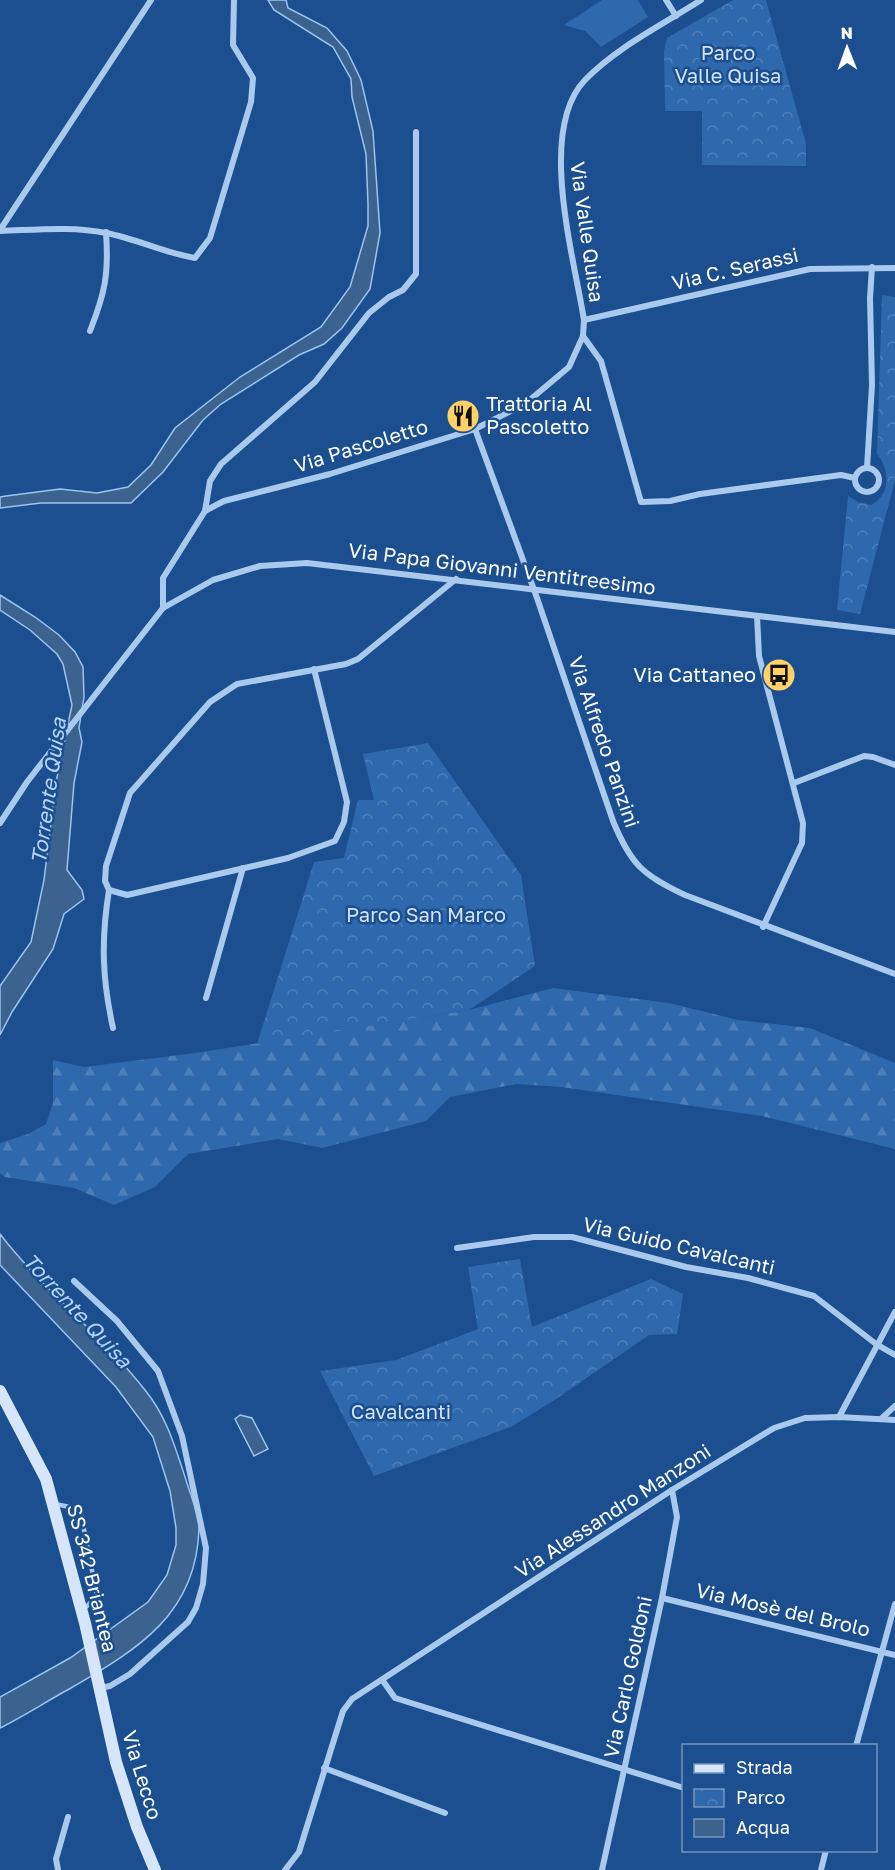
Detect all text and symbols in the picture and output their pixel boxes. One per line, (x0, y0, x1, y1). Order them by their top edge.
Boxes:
north arrow (817, 18, 877, 78)
text: N (840, 23, 853, 43)
park label: Parco Valle Quisa (675, 40, 781, 87)
street label: Via Valle Quisa (566, 160, 610, 304)
street label: Via C. Serassi (669, 242, 800, 294)
place label: Trattoria Al Pascoletto (486, 391, 592, 438)
restaurant icon: Trattoria Al Pascoletto (445, 398, 481, 434)
street label: Via Pascoletto (291, 413, 430, 477)
street label: Via Papa Giovanni Ventitreesimo (347, 537, 657, 599)
street label: Via Alfredo Panzini (564, 653, 646, 830)
bus stop icon: Via Cattaneo (761, 657, 797, 693)
place label: Via Cattaneo (633, 662, 756, 686)
water label: Torrente Quisa (25, 715, 71, 866)
park label: Parco San Marco (346, 902, 506, 926)
street label: Via Guido Cavalcanti (581, 1211, 778, 1279)
water label: Torrente Quisa (18, 1248, 138, 1374)
park label: Cavalcanti (351, 1399, 451, 1423)
street label: Via Alessandro Manzoni (510, 1438, 715, 1582)
street label: SS 342 Briantea (63, 1501, 123, 1654)
street label: Via Mosè del Brolo (694, 1577, 873, 1641)
street label: Via Carlo Goldoni (598, 1593, 656, 1760)
street label: Via Lecco (118, 1727, 168, 1822)
legend (682, 1744, 877, 1852)
text: Strada (736, 1756, 793, 1778)
text: Parco (736, 1786, 785, 1808)
text: Acqua (736, 1816, 790, 1838)

